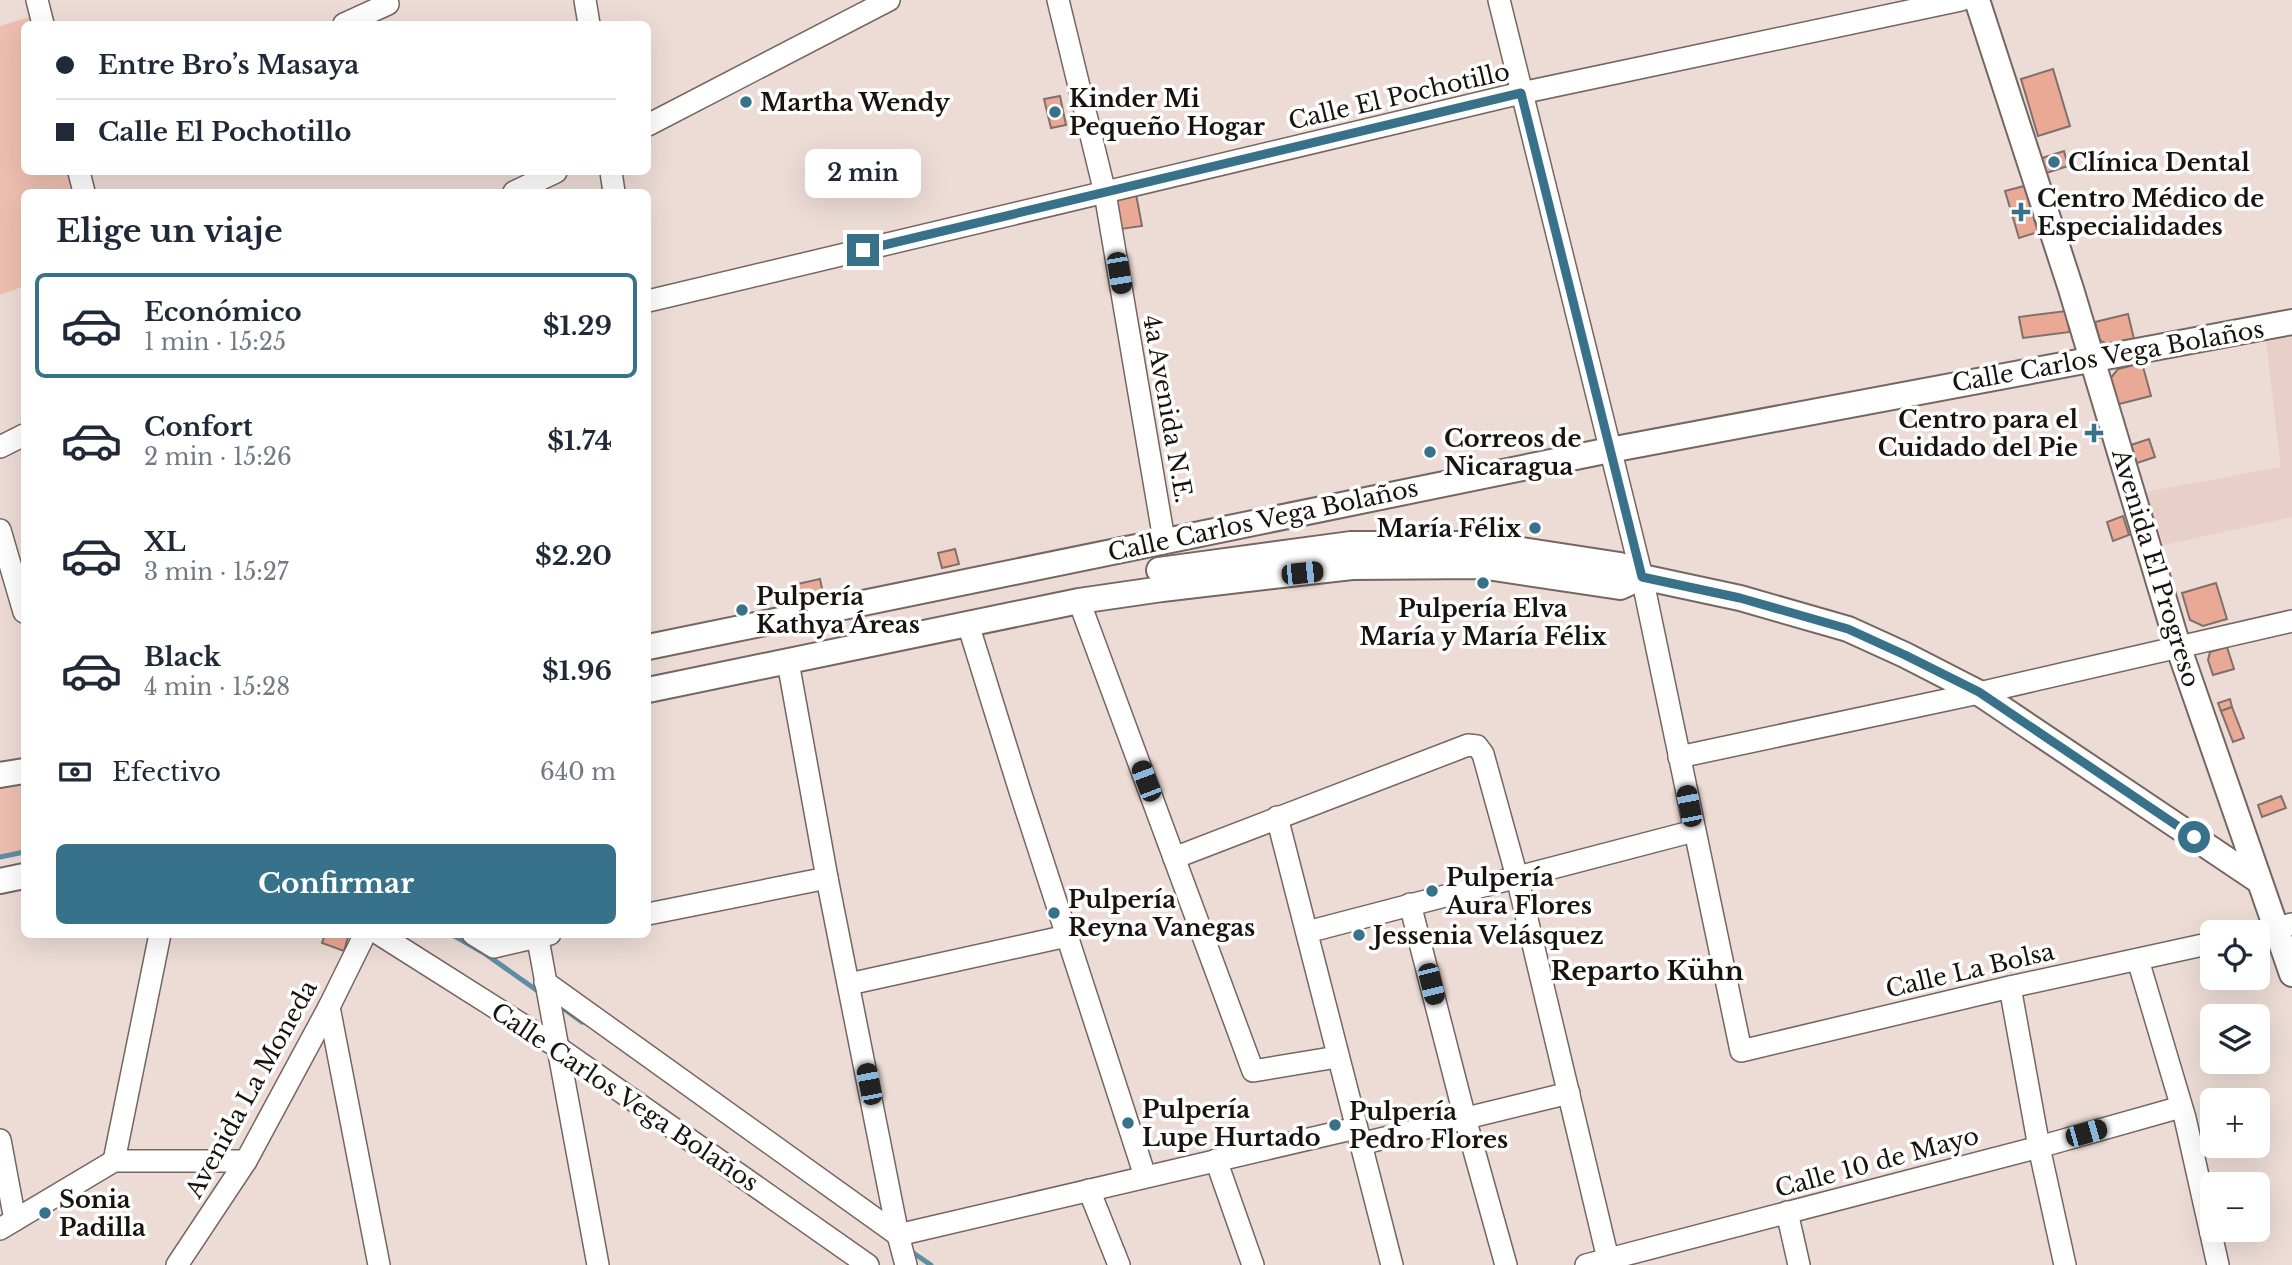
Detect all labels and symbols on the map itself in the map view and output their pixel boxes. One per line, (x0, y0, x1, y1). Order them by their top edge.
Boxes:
street label: Calle El Pochotillo (1286, 56, 1512, 136)
place label: Kinder Mi Pequeño Hogar (1069, 84, 1265, 141)
place label: Martha Wendy (760, 88, 950, 117)
marker: Martha Wendy (738, 94, 754, 110)
marker: Kinder Mi Pequeño Hogar (1047, 104, 1063, 120)
callout: 2 min (805, 148, 921, 198)
place label: Clínica Dental (2068, 148, 2250, 177)
marker: Clínica Dental (2046, 154, 2062, 170)
place label: Centro Médico de Especialidades (2037, 184, 2264, 241)
marker: Centro Médico de Especialidades (2011, 202, 2031, 222)
route end (847, 234, 879, 266)
car (1106, 250, 1133, 296)
street label: 4a Avenida N.E. (1137, 313, 1199, 505)
street label: Calle Carlos Vega Bolaños (1950, 314, 2266, 398)
place label: Centro para el Cuidado del Pie (1878, 405, 2078, 462)
marker: Centro para el Cuidado del Pie (2084, 423, 2104, 443)
place label: Correos de Nicaragua (1444, 424, 1582, 481)
marker: Correos de Nicaragua (1422, 444, 1438, 460)
street label: Avenida El Progreso (2106, 445, 2206, 690)
street label: Calle Carlos Vega Bolaños (1105, 473, 1421, 567)
place label: María Félix (1377, 514, 1521, 543)
marker: María Félix (1527, 520, 1543, 536)
car (1281, 560, 1324, 586)
marker: Pulpería Elva María y María Félix (1475, 575, 1491, 591)
place label: Pulpería Kathya Áreas (756, 582, 920, 639)
place label: Pulpería Elva María y María Félix (1360, 594, 1607, 651)
marker: Pulpería Kathya Áreas (734, 602, 750, 618)
car (1129, 758, 1164, 804)
car (1675, 783, 1704, 829)
route start (2178, 821, 2210, 853)
place label: Pulpería Aura Flores (1445, 863, 1592, 920)
marker: Pulpería Aura Flores (1424, 883, 1440, 899)
place label: Pulpería Reyna Vanegas (1068, 885, 1255, 942)
marker: Pulpería Reyna Vanegas (1046, 905, 1062, 921)
place label: Jessenia Velásquez (1368, 921, 1604, 950)
marker: Jessenia Velásquez (1351, 927, 1367, 943)
street label: Calle La Bolsa (1883, 936, 2058, 1004)
district label: Reparto Kühn (1550, 955, 1744, 987)
car (1416, 961, 1447, 1007)
street label: Avenida La Moneda (179, 975, 323, 1204)
street label: Calle Carlos Vega Bolaños (486, 997, 764, 1197)
car (855, 1061, 884, 1107)
place label: Pulpería Lupe Hurtado (1142, 1095, 1321, 1152)
place label: Pulpería Pedro Flores (1349, 1097, 1508, 1154)
marker: Pulpería Lupe Hurtado (1120, 1115, 1136, 1131)
marker: Pulpería Pedro Flores (1327, 1117, 1343, 1133)
car (2063, 1117, 2110, 1149)
street label: Calle 10 de Mayo (1772, 1121, 1982, 1203)
place label: Sonia Padilla (59, 1185, 146, 1242)
marker: Sonia Padilla (37, 1205, 53, 1221)

